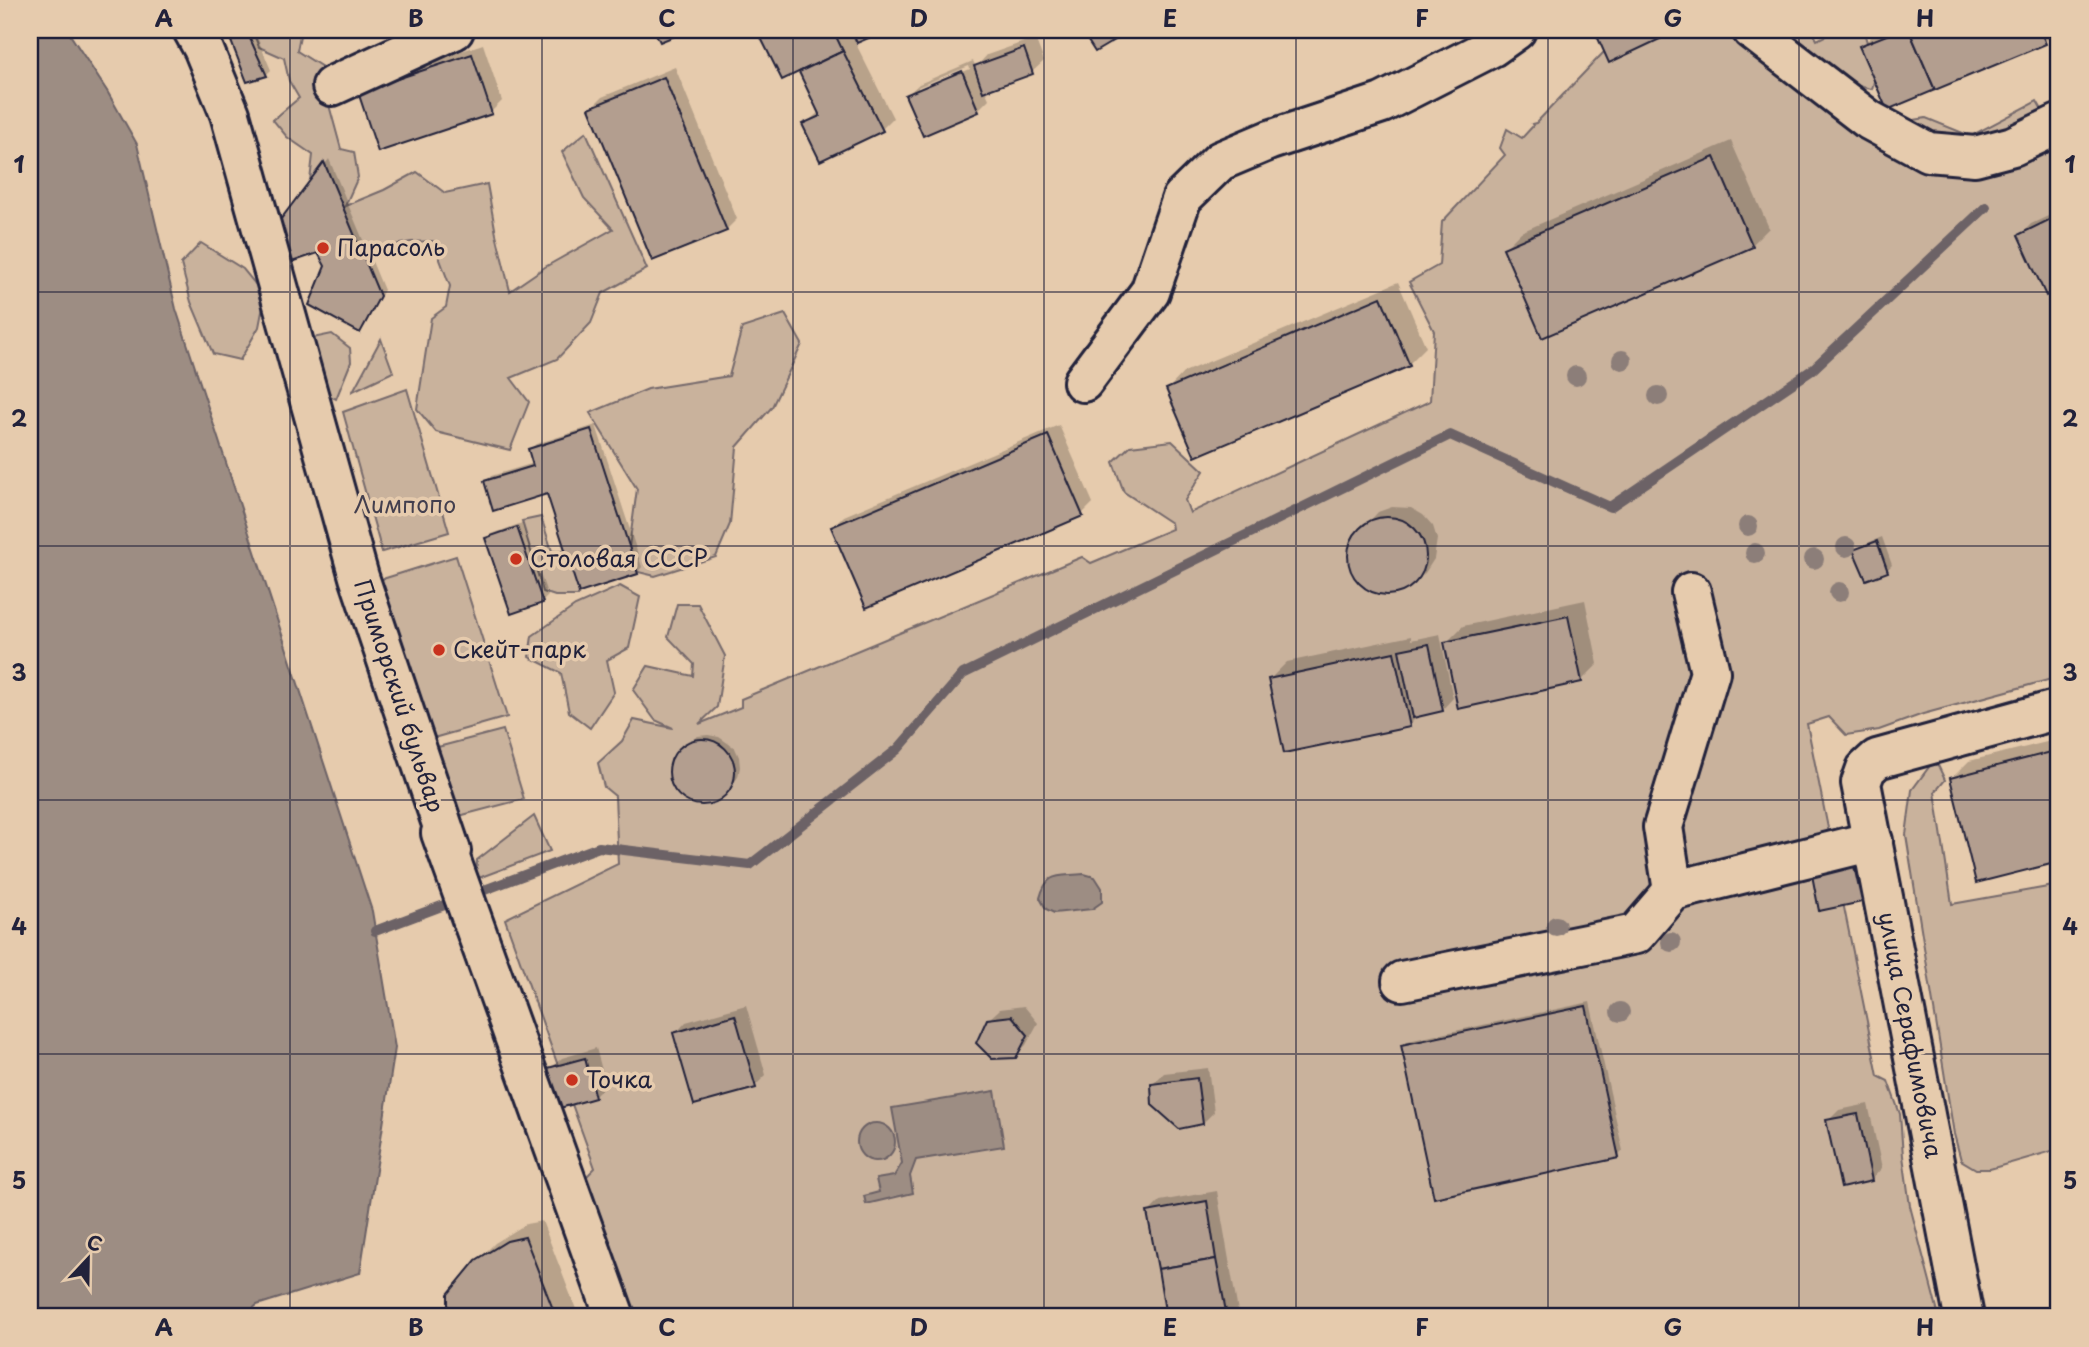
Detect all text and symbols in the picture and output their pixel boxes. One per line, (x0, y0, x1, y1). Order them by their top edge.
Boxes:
text: A (155, 0, 173, 35)
text: B (408, 0, 424, 35)
text: C (658, 0, 676, 35)
text: D (910, 0, 928, 35)
text: E (1163, 0, 1177, 35)
text: F (1415, 0, 1429, 35)
text: G (1664, 0, 1682, 35)
text: H (1916, 0, 1934, 35)
text: 1 (14, 146, 25, 181)
text: 1 (2065, 146, 2076, 181)
place label: Парасоль (337, 229, 445, 264)
marker: Парасоль (315, 240, 331, 256)
text: 2 (11, 400, 27, 435)
text: 2 (2062, 400, 2078, 435)
park label: Лимпопо (354, 486, 456, 521)
place label: Столовая СССР (530, 540, 708, 575)
marker: Столовая СССР (508, 551, 524, 567)
street label: Приморский бульвар (346, 575, 455, 817)
place label: Скейт-парк (453, 631, 586, 666)
marker: Скейт-парк (431, 642, 447, 658)
text: 3 (11, 654, 27, 689)
text: 3 (2062, 654, 2078, 689)
text: 4 (11, 908, 27, 943)
street label: улица Серафимовича (1870, 908, 1953, 1161)
text: 4 (2062, 908, 2078, 943)
place label: Точка (586, 1061, 652, 1096)
marker: Точка (564, 1072, 580, 1088)
text: 5 (12, 1162, 26, 1197)
text: 5 (2063, 1162, 2077, 1197)
north arrow (52, 1224, 122, 1294)
text: С (83, 1227, 107, 1258)
text: A (155, 1309, 173, 1344)
text: B (408, 1309, 424, 1344)
text: C (658, 1309, 676, 1344)
text: D (910, 1309, 928, 1344)
text: E (1163, 1309, 1177, 1344)
text: F (1415, 1309, 1429, 1344)
text: G (1664, 1309, 1682, 1344)
text: H (1916, 1309, 1934, 1344)

